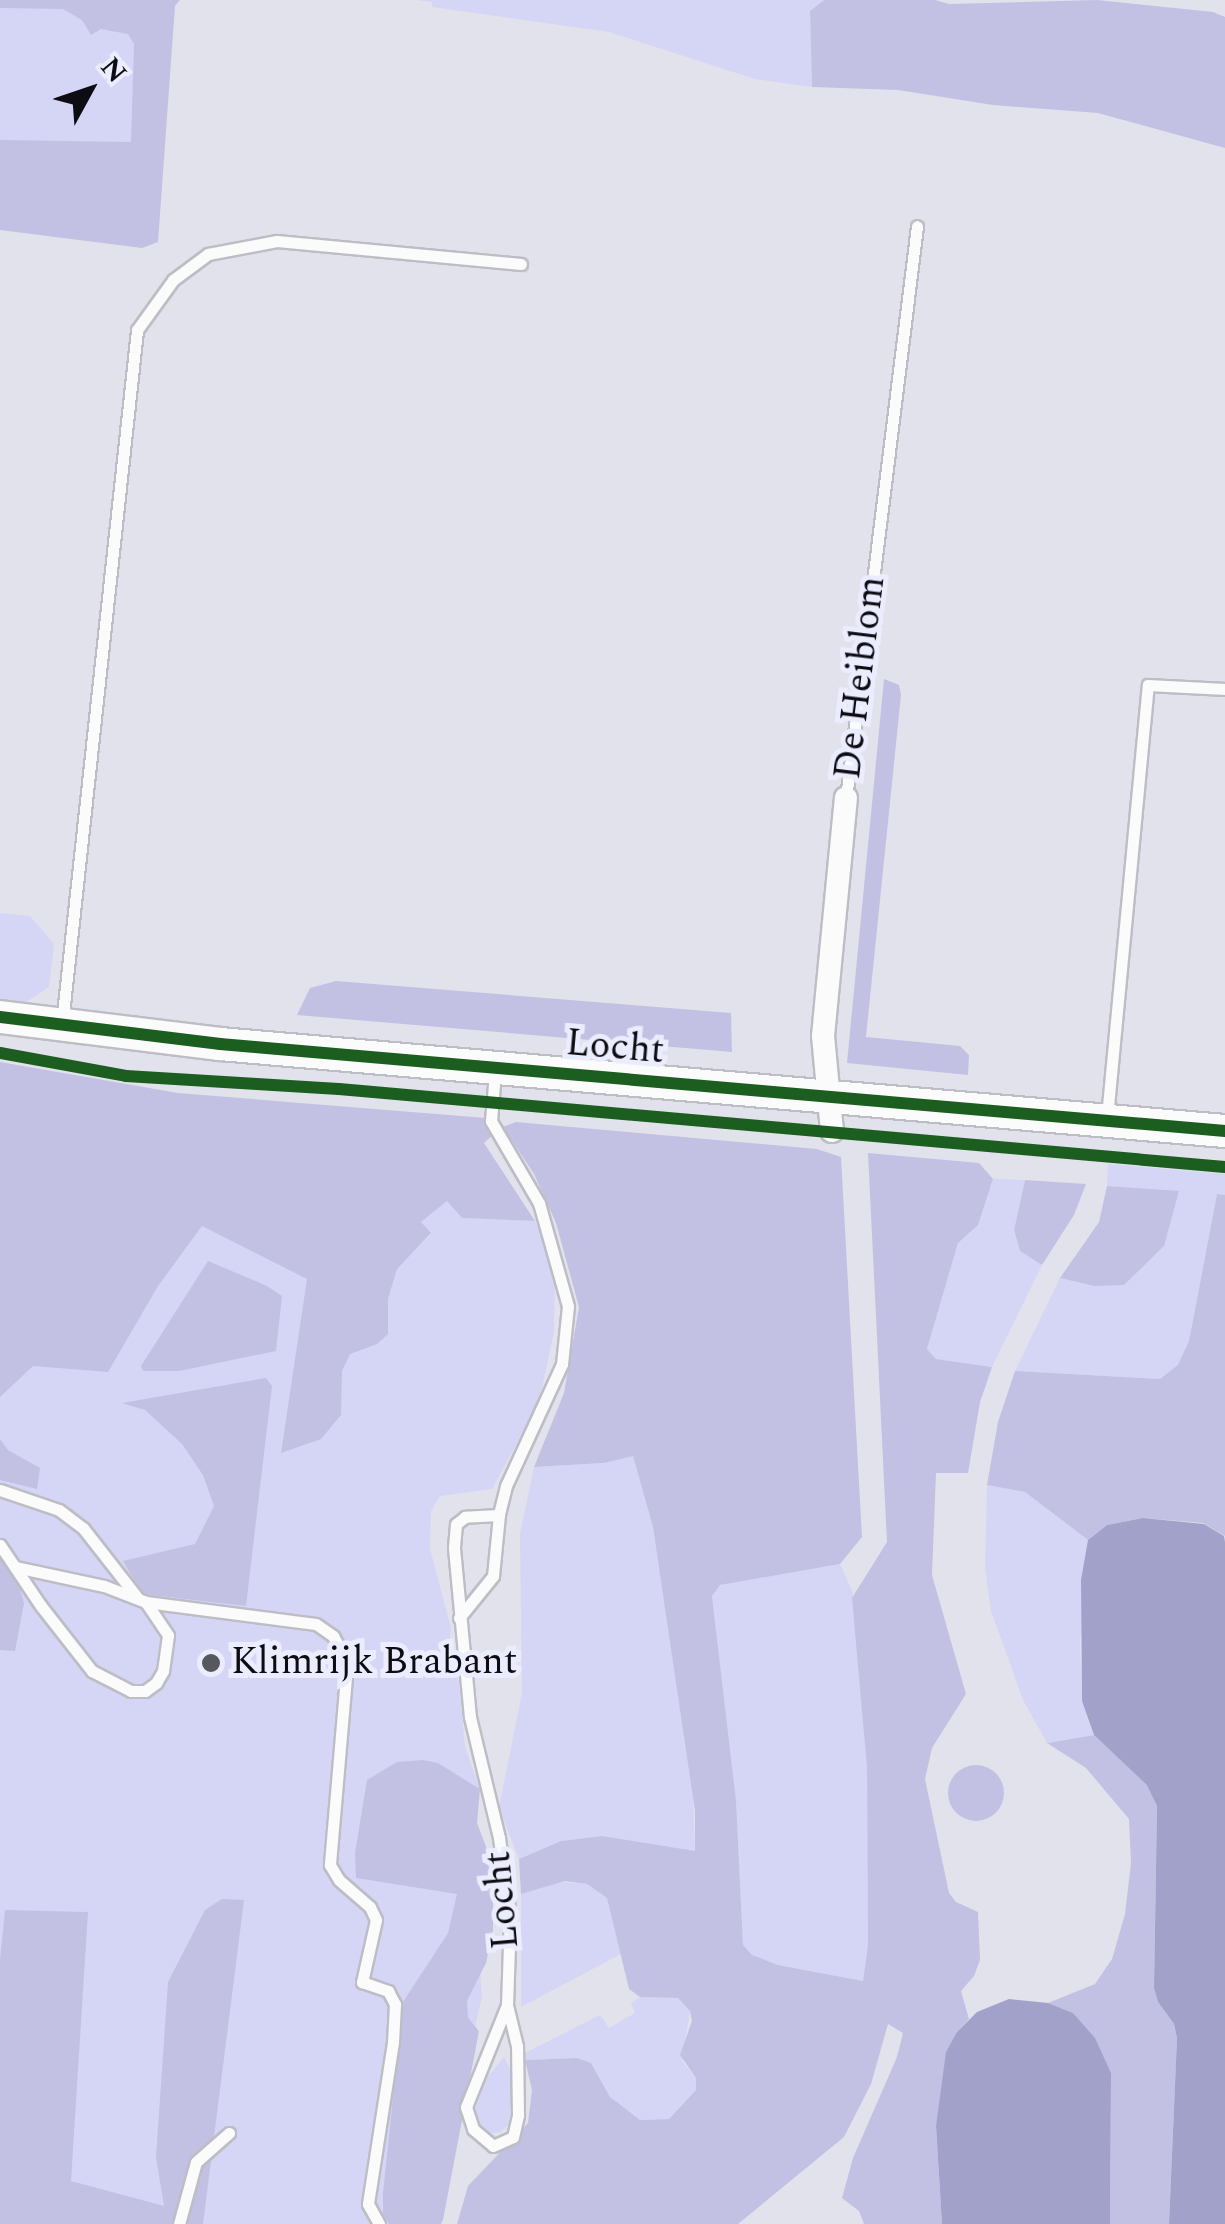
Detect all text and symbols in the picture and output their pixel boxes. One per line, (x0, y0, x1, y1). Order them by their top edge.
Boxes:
north arrow (40, 40, 140, 140)
text: N (90, 48, 137, 93)
street label: De Heiblom (826, 574, 896, 782)
street label: Locht (564, 1021, 666, 1075)
place label: Klimrijk Brabant (231, 1640, 517, 1686)
marker: Klimrijk Brabant (200, 1652, 222, 1674)
street label: Locht (476, 1849, 530, 1951)

